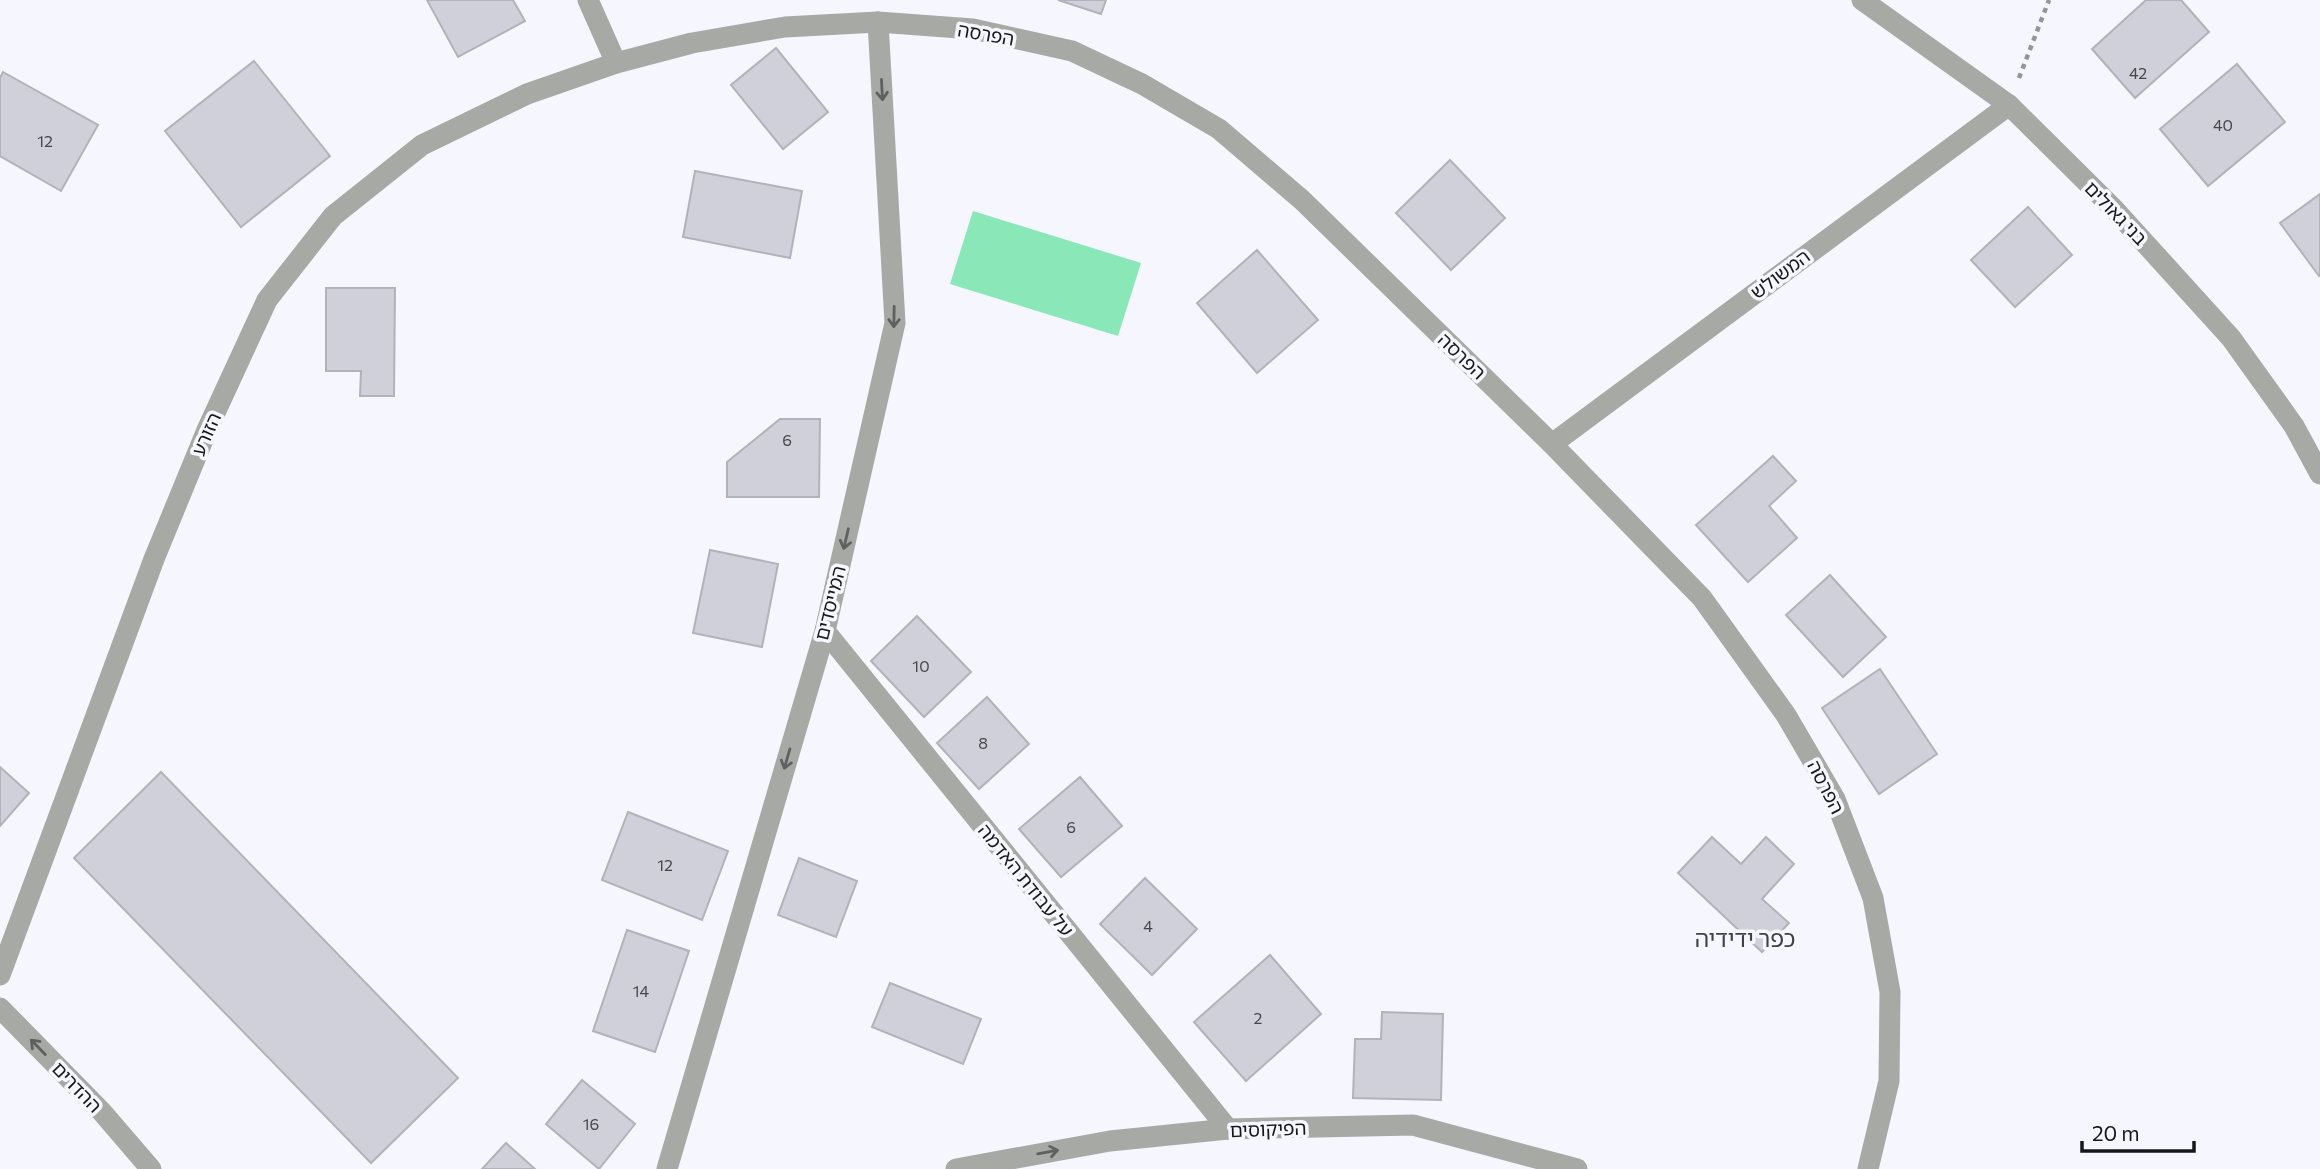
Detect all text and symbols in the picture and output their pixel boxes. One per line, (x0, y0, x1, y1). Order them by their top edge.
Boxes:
street label: הפרסה (956, 17, 1016, 50)
house number: 42 (2129, 63, 2147, 82)
one-way arrow (876, 78, 889, 101)
house number: 40 (2213, 115, 2233, 134)
house number: 12 (37, 131, 53, 150)
street label: בני גאולים (2080, 176, 2152, 249)
street label: המשולש (1746, 244, 1814, 303)
one-way arrow (887, 305, 901, 328)
street label: הפרסה (1434, 328, 1491, 384)
street label: הזורע (186, 409, 225, 459)
house number: 6 (782, 430, 792, 449)
one-way arrow (838, 527, 852, 550)
street label: המייסדים (809, 563, 850, 643)
house number: 10 (912, 656, 930, 675)
house number: 8 (978, 733, 988, 752)
one-way arrow (780, 748, 793, 770)
street label: הפרסה (1803, 756, 1850, 817)
house number: 6 (1066, 817, 1076, 836)
street label: על עבודת האדמה (974, 819, 1079, 941)
house number: 12 (657, 855, 673, 874)
house number: 4 (1143, 916, 1153, 935)
district label: כפר ידידיה (1695, 924, 1795, 952)
house number: 14 (633, 981, 650, 1000)
house number: 2 (1254, 1008, 1263, 1027)
one-way arrow (30, 1039, 47, 1056)
street label: ההדרים (48, 1057, 107, 1117)
scale bar (2082, 1110, 2194, 1154)
house number: 16 (583, 1114, 599, 1133)
street label: הפיקוסים (1229, 1116, 1307, 1141)
text: 20 m (2092, 1120, 2140, 1145)
one-way arrow (1036, 1145, 1059, 1158)

